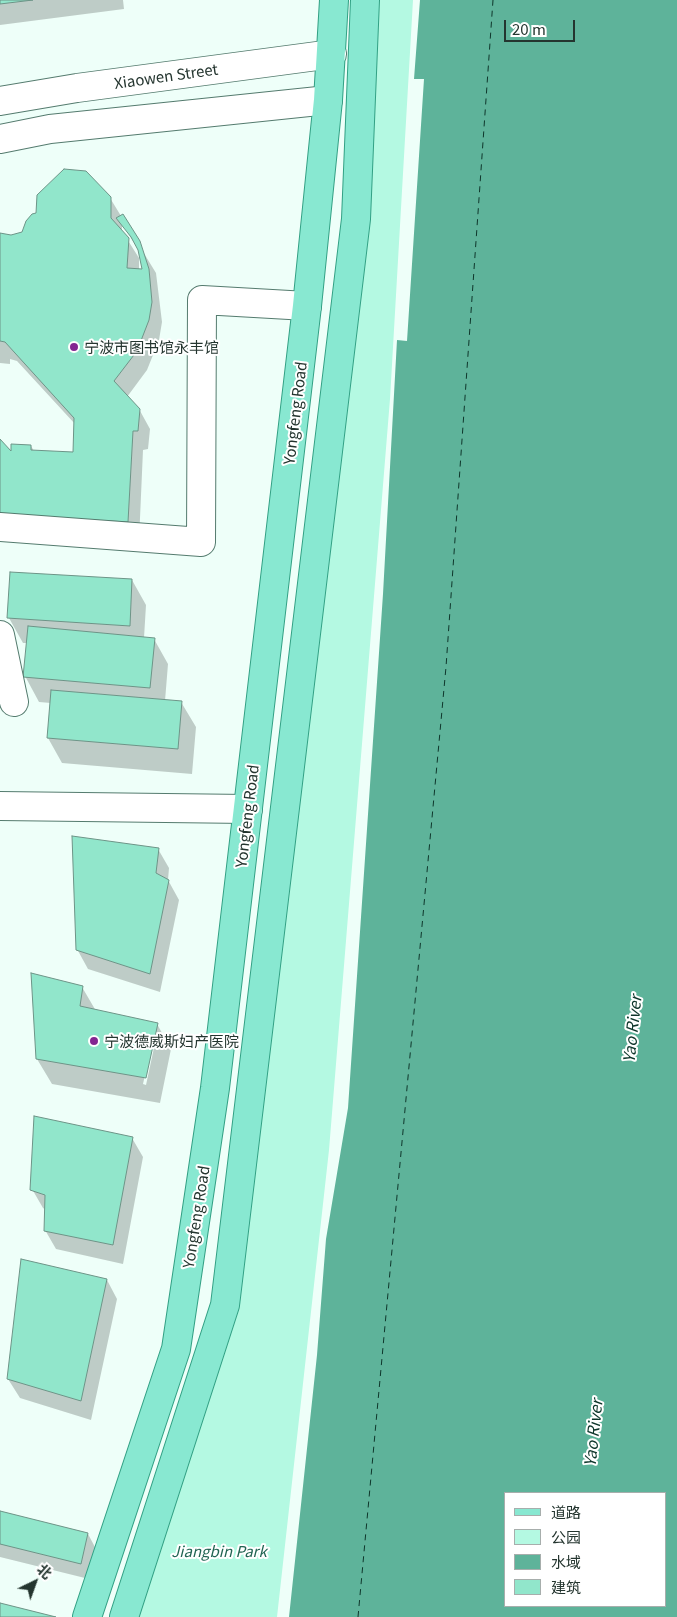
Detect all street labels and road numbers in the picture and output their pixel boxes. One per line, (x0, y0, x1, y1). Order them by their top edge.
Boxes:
street label: Xiaowen Street (113, 60, 219, 92)
street label: Yongfeng Road (280, 360, 310, 466)
street label: Yongfeng Road (232, 763, 262, 869)
street label: Yongfeng Road (179, 1164, 213, 1270)

